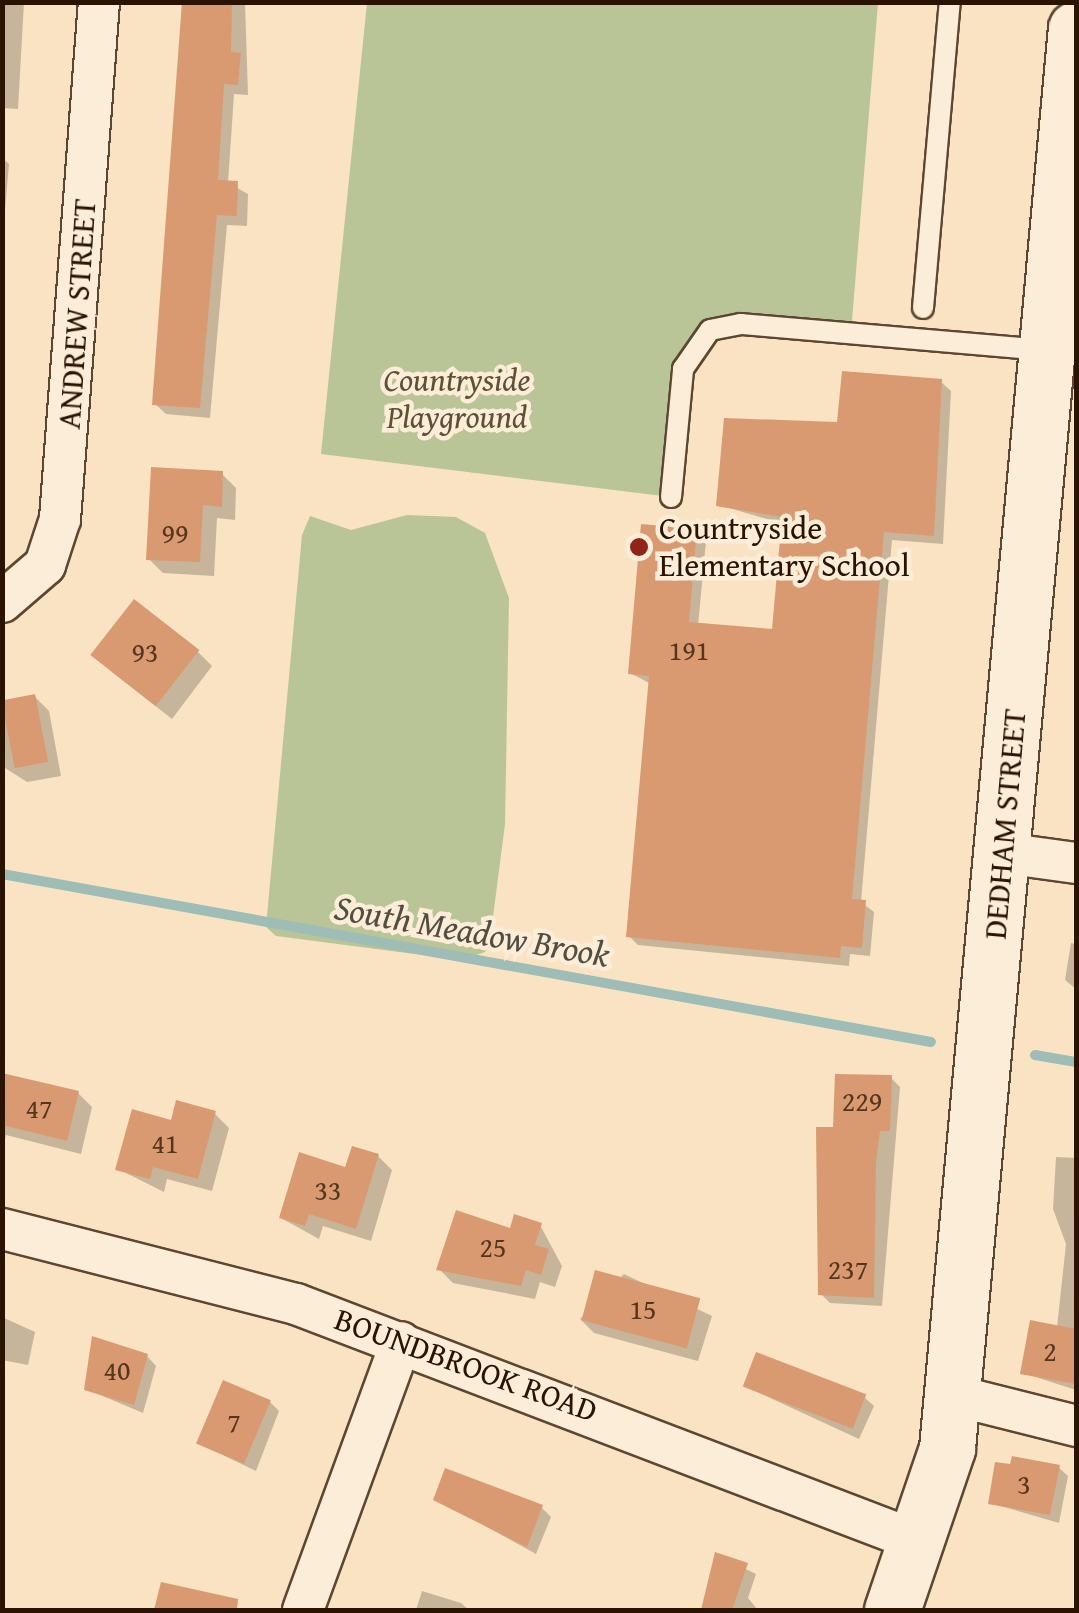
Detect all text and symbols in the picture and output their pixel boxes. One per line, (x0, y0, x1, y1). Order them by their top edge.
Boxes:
street label: ANDREW STREET (50, 197, 104, 431)
park label: Countryside Playground (384, 362, 530, 437)
place label: Countryside Elementary School (659, 510, 910, 585)
house number: 99 (162, 516, 188, 550)
marker: Countryside Elementary School (628, 536, 650, 558)
house number: 191 (669, 633, 709, 667)
house number: 93 (132, 635, 158, 669)
street label: DEDHAM STREET (976, 707, 1034, 941)
water label: South Meadow Brook (331, 886, 613, 976)
house number: 229 (842, 1084, 882, 1118)
house number: 47 (26, 1091, 52, 1125)
house number: 41 (152, 1126, 178, 1160)
house number: 33 (315, 1173, 341, 1207)
house number: 25 (480, 1230, 506, 1264)
house number: 237 (828, 1252, 868, 1286)
house number: 15 (630, 1292, 656, 1326)
street label: BOUNDBROOK ROAD (330, 1300, 602, 1430)
house number: 2 (1043, 1334, 1057, 1368)
house number: 40 (104, 1353, 130, 1387)
house number: 7 (227, 1405, 241, 1439)
house number: 3 (1017, 1467, 1031, 1501)

